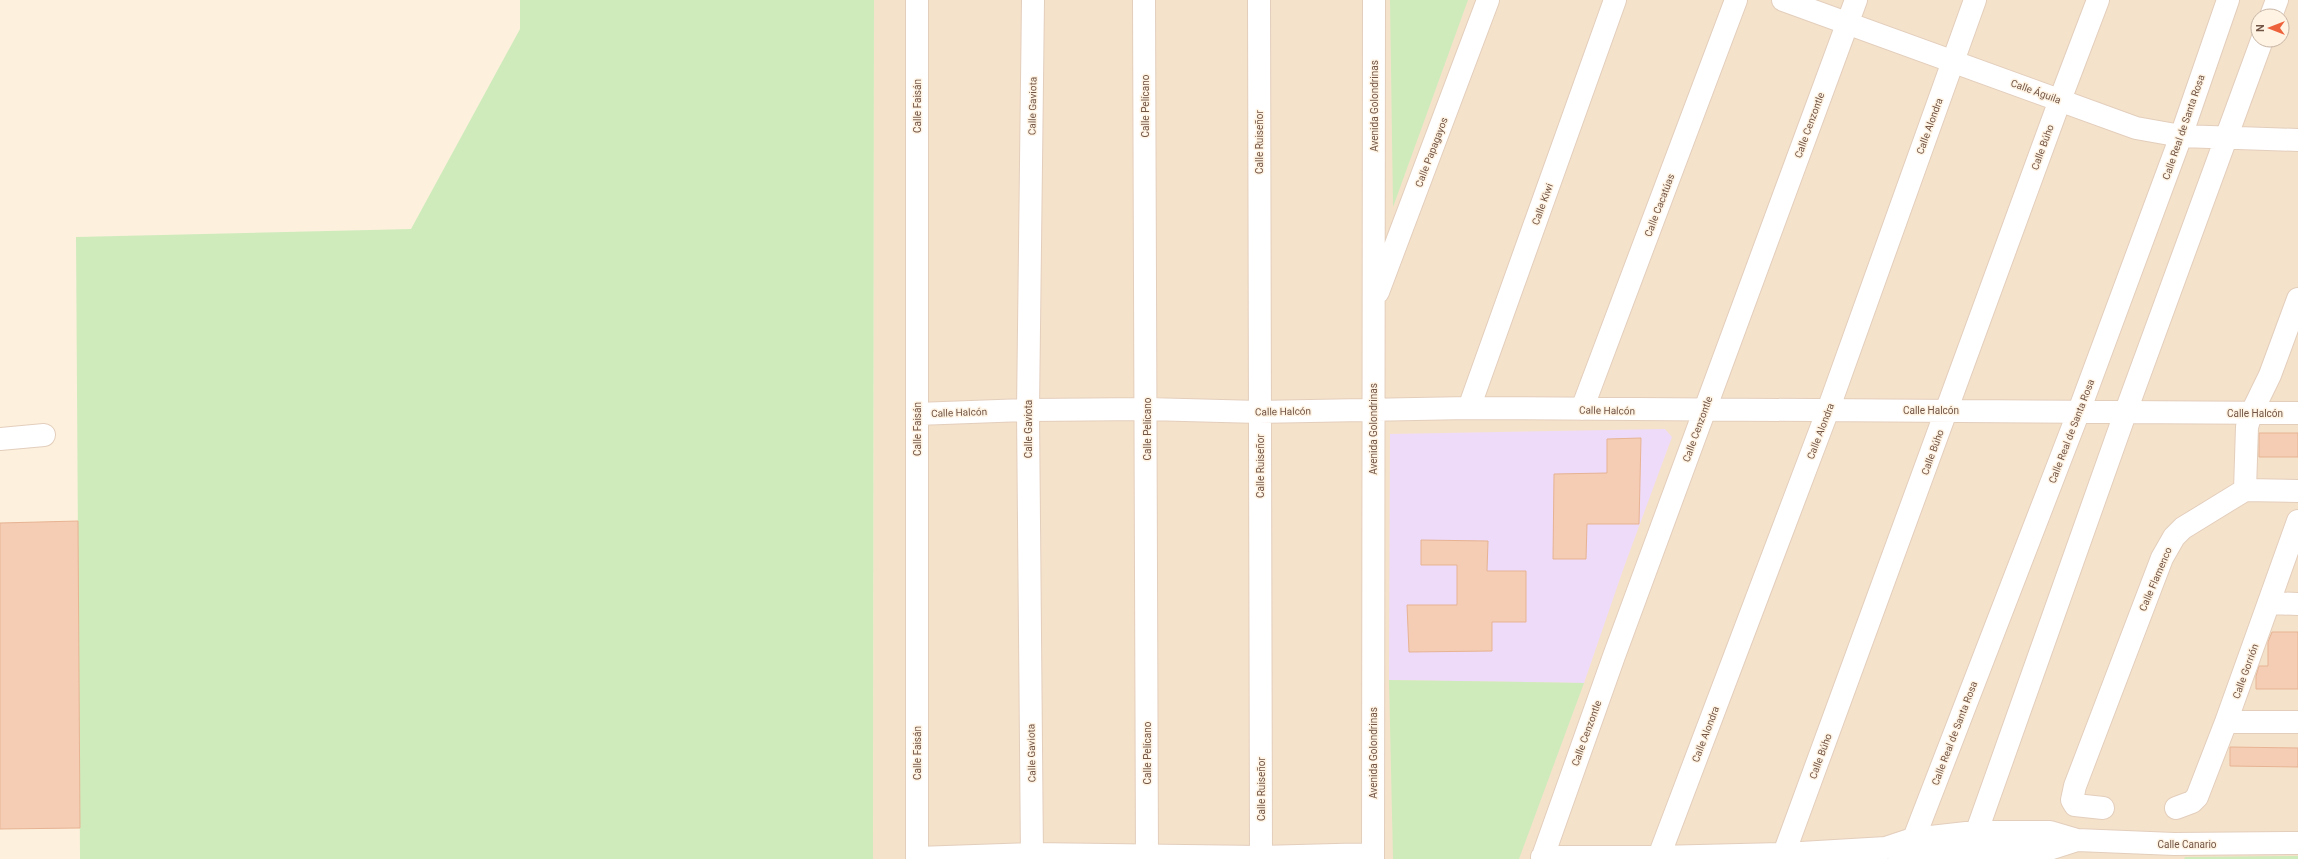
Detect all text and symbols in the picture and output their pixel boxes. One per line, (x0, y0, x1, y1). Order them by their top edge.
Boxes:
north arrow (2250, 8, 2290, 48)
text: N (2254, 24, 2267, 32)
street label: Avenida Golondrinas (1369, 60, 1380, 152)
street label: Calle Real de Santa Rosa (2160, 73, 2207, 181)
street label: Calle Pelícano (1140, 74, 1151, 137)
street label: Calle Águila (2009, 76, 2063, 106)
street label: Calle Gaviota (1026, 77, 1039, 135)
street label: Calle Faisán (912, 79, 923, 133)
street label: Calle Cenzontle (1792, 91, 1826, 159)
street label: Calle Alondra (1914, 97, 1945, 156)
street label: Calle Ruiseñor (1254, 110, 1265, 174)
street label: Calle Papagayos (1413, 116, 1450, 189)
street label: Calle Búho (2029, 123, 2056, 171)
street label: Calle Cacatúas (1642, 172, 1677, 238)
street label: Calle Kiwi (1530, 182, 1555, 226)
street label: Calle Real de Santa Rosa (2047, 378, 2096, 485)
street label: Avenida Golondrinas (1368, 383, 1379, 475)
street label: Calle Cenzontle (1680, 395, 1714, 463)
street label: Calle Pelícano (1142, 397, 1153, 460)
street label: Calle Gaviota (1023, 400, 1034, 458)
street label: Calle Faisán (912, 402, 923, 456)
street label: Calle Alondra (1805, 402, 1836, 461)
street label: Calle Halcón (1579, 405, 1635, 416)
street label: Calle Halcón (1903, 405, 1959, 416)
street label: Calle Halcón (931, 406, 987, 419)
street label: Calle Halcón (1255, 406, 1311, 417)
street label: Calle Halcón (2227, 408, 2283, 419)
street label: Calle Búho (1919, 428, 1946, 476)
street label: Calle Ruiseñor (1255, 434, 1266, 498)
street label: Calle Flamenco (2137, 545, 2174, 613)
street label: Calle Gorrión (2230, 642, 2260, 700)
street label: Calle Real de Santa Rosa (1930, 680, 1979, 787)
street label: Calle Cenzontle (1569, 699, 1603, 767)
street label: Calle Alondra (1690, 705, 1721, 764)
street label: Avenida Golondrinas (1368, 707, 1379, 799)
street label: Calle Pelícano (1142, 721, 1153, 784)
street label: Calle Gaviota (1025, 724, 1038, 782)
street label: Calle Faisán (912, 726, 923, 780)
street label: Calle Búho (1807, 732, 1834, 780)
street label: Calle Ruiseñor (1256, 757, 1267, 821)
street label: Calle Canario (2157, 839, 2217, 850)

